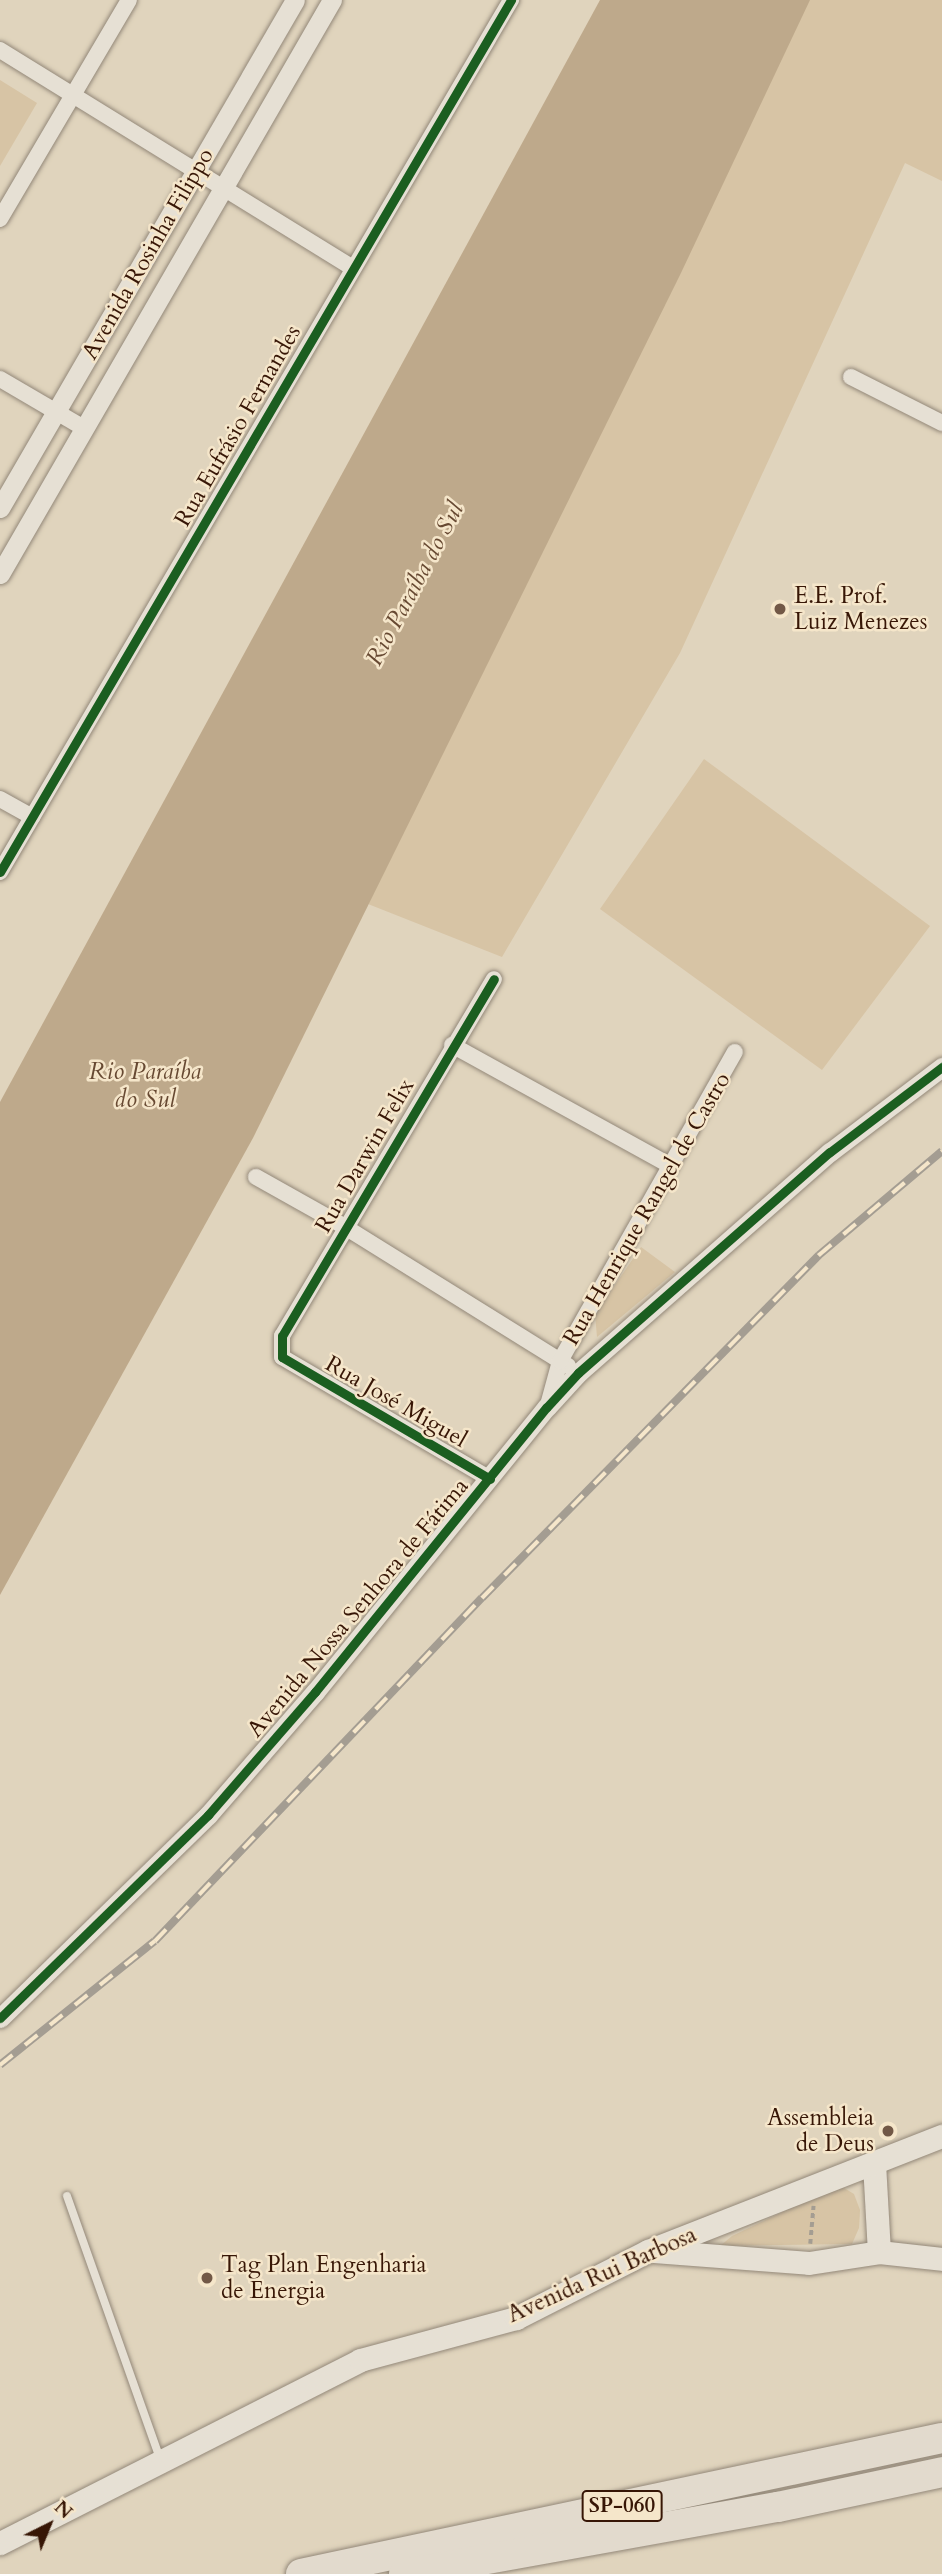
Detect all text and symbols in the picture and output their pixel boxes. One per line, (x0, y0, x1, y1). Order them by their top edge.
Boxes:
street label: Avenida Rosinha Filippo (76, 143, 220, 365)
street label: Rua Eufrásio Fernandes (169, 320, 307, 532)
water label: Rio Paraíba do Sul (360, 497, 470, 671)
place label: E.E. Prof. Luiz Menezes (794, 582, 927, 636)
marker: E.E. Prof. Luiz Menezes (772, 601, 788, 617)
water label: Rio Paraíba do Sul (89, 1058, 201, 1114)
street label: Rua Henrique Rangel de Castro (557, 1068, 737, 1350)
street label: Rua Darwin Felix (310, 1074, 420, 1238)
street label: Rua José Miguel (320, 1350, 472, 1454)
street label: Avenida Nossa Senhora de Fátima (242, 1473, 474, 1743)
place label: Assembleia de Deus (767, 2104, 874, 2158)
marker: Assembleia de Deus (880, 2123, 896, 2139)
street label: Avenida Rui Barbosa (503, 2221, 701, 2329)
place label: Tag Plan Engenharia de Energia (221, 2251, 427, 2305)
marker: Tag Plan Engenharia de Energia (199, 2270, 215, 2286)
road number: SP-060 (580, 2488, 664, 2524)
north arrow (14, 2490, 84, 2560)
text: N (48, 2495, 78, 2525)

